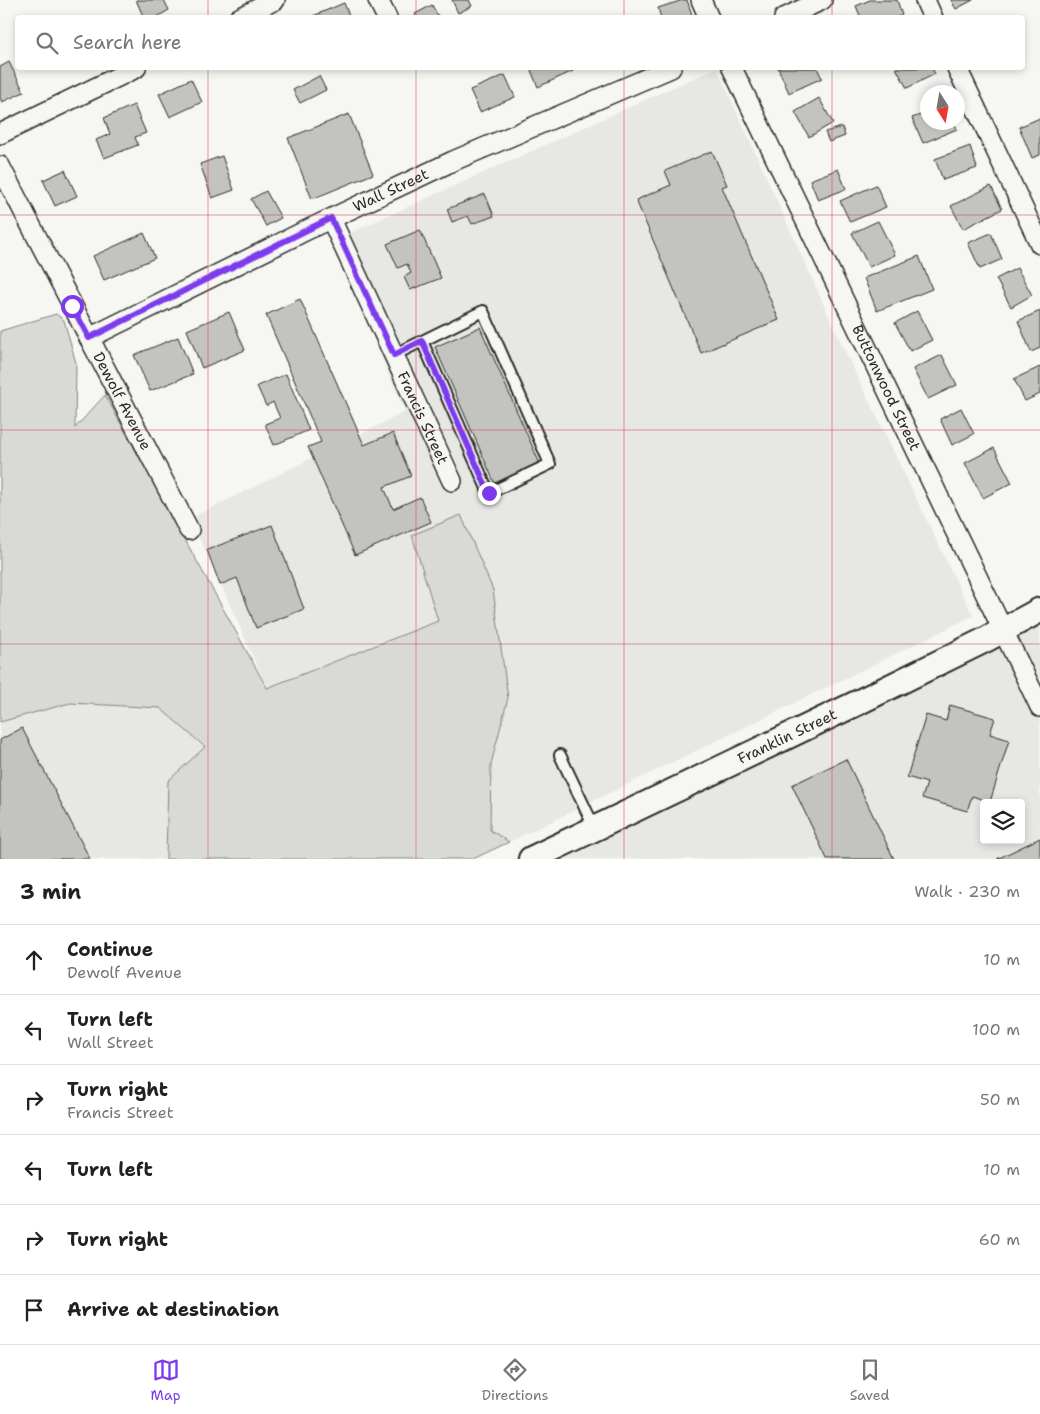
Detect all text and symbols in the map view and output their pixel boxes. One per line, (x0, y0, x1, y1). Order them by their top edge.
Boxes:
search box (15, 15, 1025, 70)
icon: search (33, 29, 61, 57)
text: Search here (73, 30, 182, 55)
north arrow (920, 85, 965, 130)
street label: Wall Street (350, 164, 432, 217)
route start (61, 295, 84, 318)
street label: Buttonwood Street (847, 321, 925, 454)
street label: Dewolf Avenue (88, 349, 156, 454)
street label: Francis Street (393, 368, 453, 467)
route end (478, 482, 501, 505)
street label: Franklin Street (734, 704, 840, 769)
map controls (980, 799, 1025, 844)
button: layers (980, 799, 1025, 844)
text: 3 min (20, 878, 81, 906)
text: Walk · 230 m (914, 881, 1020, 902)
text: Continue (67, 937, 153, 962)
icon: ahead (20, 946, 48, 974)
text: 10 m (983, 949, 1020, 970)
text: Dewolf Avenue (67, 962, 182, 983)
text: Turn left (67, 1007, 153, 1032)
icon: left (20, 1016, 48, 1044)
text: 100 m (972, 1019, 1020, 1040)
text: Wall Street (67, 1032, 154, 1053)
text: Turn right (67, 1077, 168, 1102)
icon: right (20, 1086, 48, 1114)
text: 50 m (980, 1089, 1020, 1110)
text: Francis Street (67, 1102, 174, 1123)
icon: left (20, 1156, 48, 1184)
text: Turn left (67, 1157, 153, 1182)
text: 10 m (983, 1159, 1020, 1180)
icon: right (20, 1226, 48, 1254)
text: Turn right (67, 1227, 168, 1252)
text: 60 m (979, 1229, 1020, 1250)
icon: arrive (20, 1296, 48, 1324)
text: Arrive at destination (67, 1297, 279, 1322)
tab: Map (151, 1356, 181, 1404)
tab: Directions (482, 1356, 548, 1404)
tab: Saved (850, 1356, 889, 1404)

